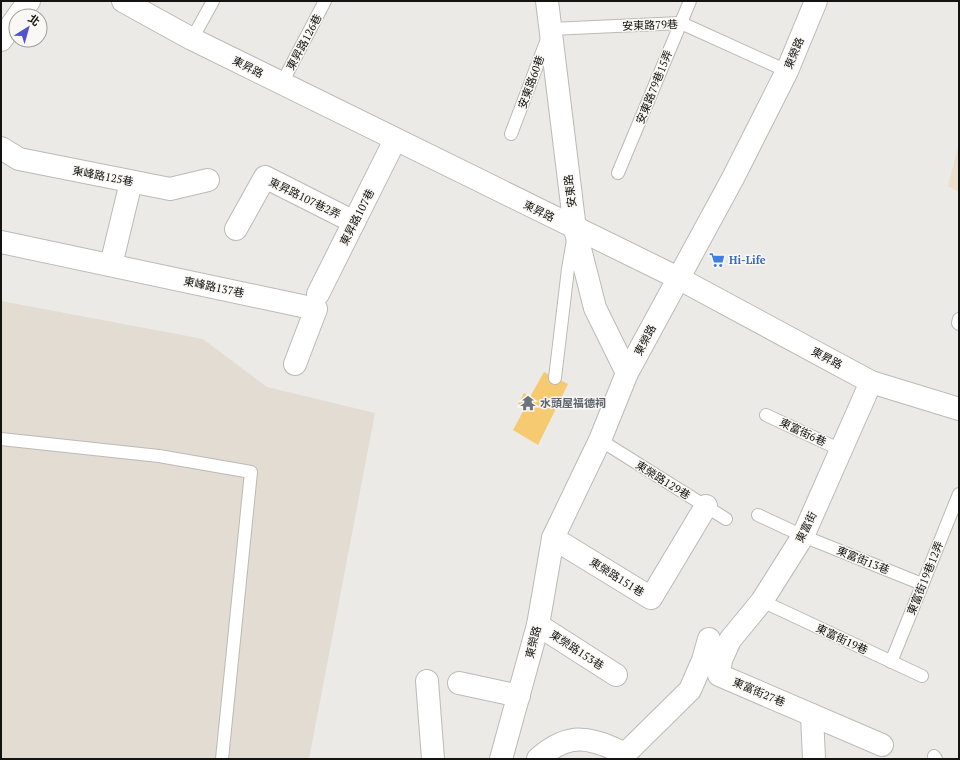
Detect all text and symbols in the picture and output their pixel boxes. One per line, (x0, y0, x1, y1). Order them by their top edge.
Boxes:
north arrow (8, 8, 48, 48)
text: 北 (25, 11, 43, 29)
street label: 東昇路126巷 (283, 12, 325, 72)
street label: 安東路79巷 (622, 17, 678, 33)
street label: 東榮路 (781, 35, 807, 71)
street label: 安東路79巷15弄 (633, 48, 675, 126)
street label: 東昇路 (230, 53, 266, 81)
street label: 安東路60巷 (515, 53, 547, 111)
street label: 東峰路125巷 (71, 163, 135, 189)
street label: 安東路 (561, 174, 579, 208)
street label: 東昇路107巷2弄 (267, 175, 343, 221)
street label: 東昇路107巷 (337, 186, 377, 248)
street label: 東昇路 (521, 197, 557, 225)
supermarket icon: Hi-Life (708, 251, 726, 269)
place label: Hi-Life (729, 253, 766, 267)
street label: 東峰路137巷 (182, 274, 246, 300)
street label: 東榮路 (631, 322, 659, 358)
street label: 東昇路 (809, 344, 845, 372)
temple icon: 水頭屋福德祠 (519, 394, 537, 412)
place label: 水頭屋福德祠 (540, 396, 606, 410)
street label: 東富街6巷 (777, 415, 829, 449)
street label: 東榮路129巷 (633, 458, 693, 502)
street label: 東富街 (792, 509, 820, 545)
street label: 東富街19巷12弄 (904, 539, 946, 617)
street label: 東富街13巷 (835, 543, 891, 577)
street label: 東榮路151巷 (587, 555, 647, 599)
street label: 東富街19巷 (814, 621, 870, 657)
street label: 東榮路 (522, 624, 544, 660)
street label: 東榮路153巷 (547, 627, 607, 673)
street label: 東富街27巷 (731, 675, 787, 709)

